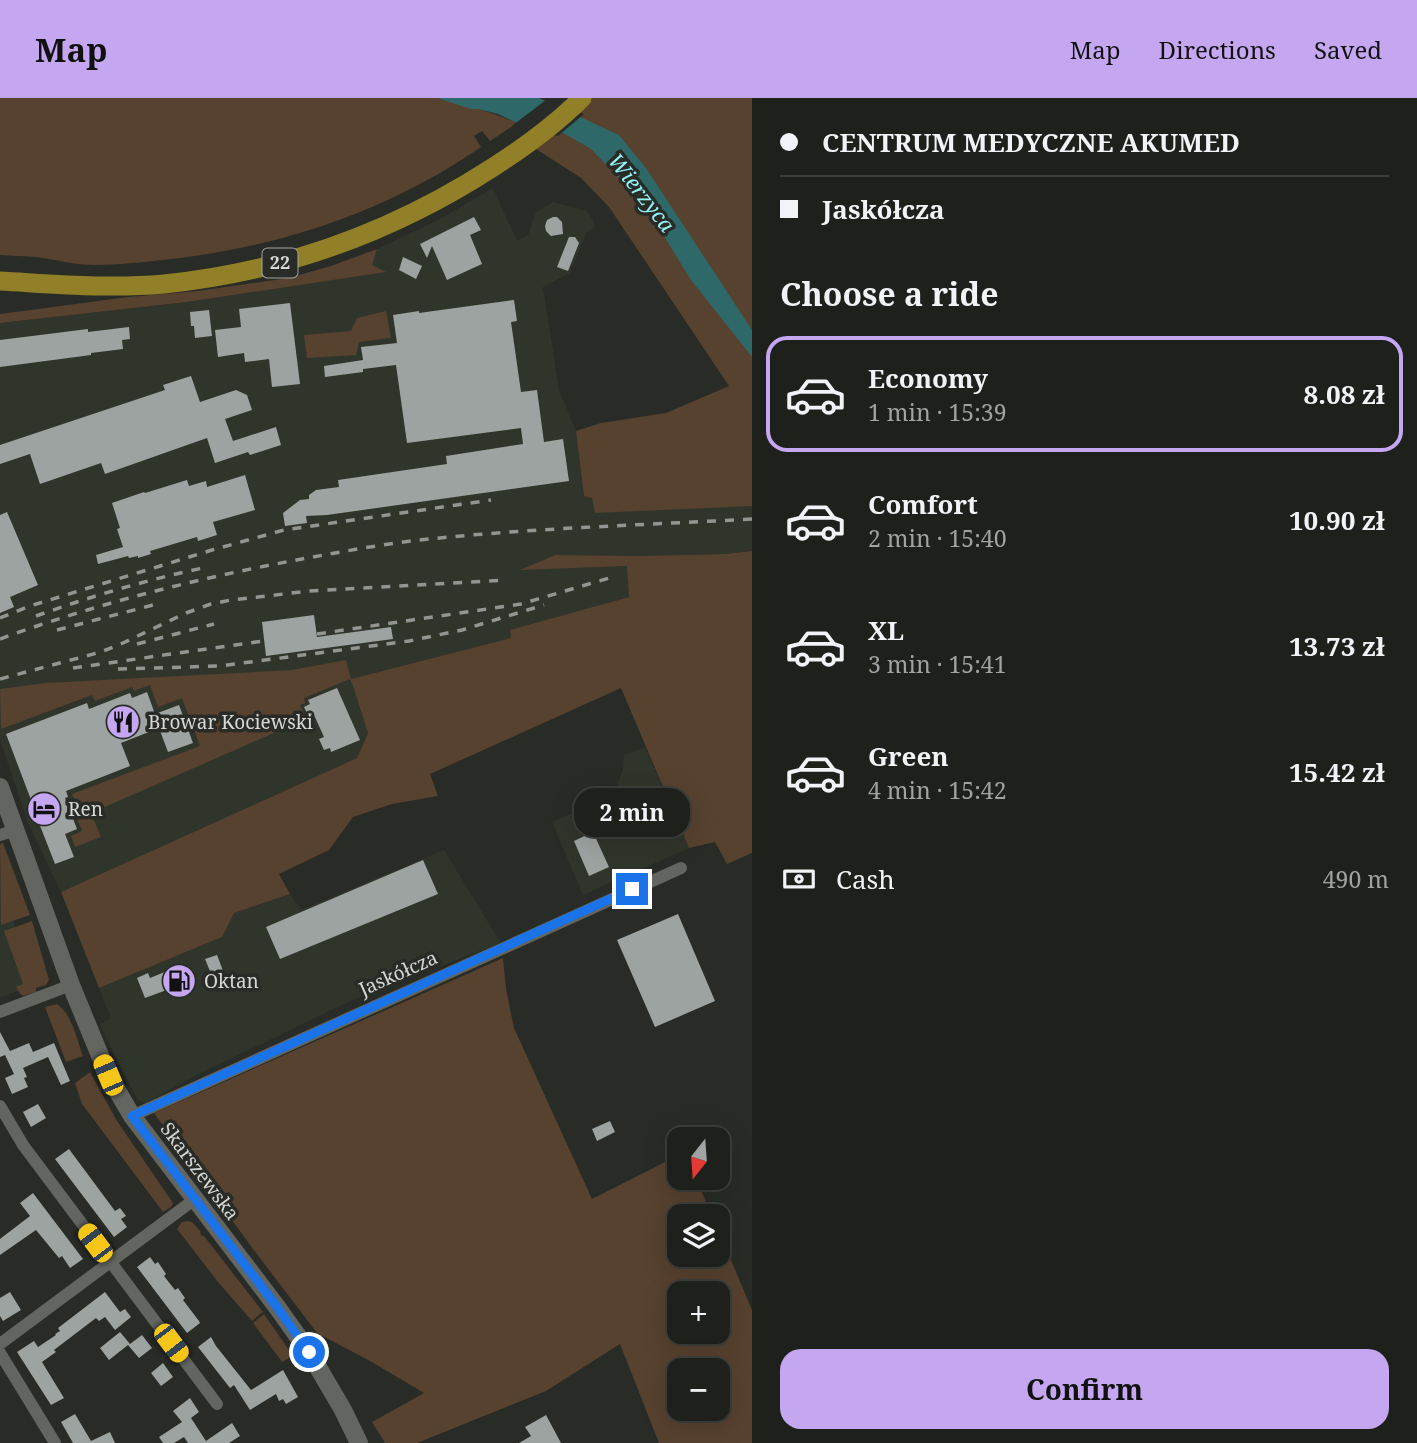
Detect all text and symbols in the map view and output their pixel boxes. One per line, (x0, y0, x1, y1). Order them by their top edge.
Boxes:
text: Map (35, 27, 108, 72)
text: Map (1070, 33, 1121, 66)
text: Directions (1159, 33, 1276, 66)
text: Saved (1314, 33, 1382, 66)
text: CENTRUM MEDYCZNE AKUMED (822, 124, 1240, 160)
water label: Wierzyca (602, 147, 682, 238)
text: Jaskółcza (822, 191, 945, 227)
road number: 22 (262, 248, 298, 278)
text: Choose a ride (780, 272, 999, 315)
text: Economy (868, 360, 988, 396)
icon: car (784, 363, 847, 426)
text: 8.08 zł (1304, 376, 1385, 412)
text: 1 min · 15:39 (868, 396, 1006, 428)
text: Comfort (868, 486, 978, 522)
icon: car (784, 489, 847, 552)
text: 10.90 zł (1289, 502, 1385, 538)
text: 2 min · 15:40 (868, 522, 1006, 554)
text: XL (868, 612, 904, 648)
icon: car (784, 615, 847, 678)
text: 13.73 zł (1289, 628, 1385, 664)
text: 3 min · 15:41 (868, 648, 1006, 680)
restaurant icon: Browar Kociewski (104, 703, 142, 741)
place label: Browar Kociewski (148, 709, 313, 735)
text: Green (868, 738, 949, 774)
icon: car (784, 741, 847, 804)
text: 15.42 zł (1289, 754, 1385, 790)
text: 4 min · 15:42 (868, 774, 1006, 806)
callout: 2 min (574, 788, 690, 836)
hotel icon: Ren (25, 790, 63, 828)
place label: Ren (68, 796, 103, 822)
text: 2 min (599, 796, 665, 828)
icon: cash (780, 860, 818, 898)
text: Cash (836, 861, 895, 897)
text: 490 m (1323, 863, 1389, 895)
route end (616, 873, 648, 905)
street label: Jaskółcza (354, 944, 442, 1002)
fuel station icon: Oktan (160, 962, 198, 1000)
place label: Oktan (204, 968, 259, 994)
car (91, 1052, 126, 1098)
street label: Skarszewska (155, 1117, 245, 1225)
north arrow (667, 1127, 730, 1190)
map controls (667, 1127, 730, 1421)
button: layers (667, 1204, 730, 1267)
car (74, 1220, 117, 1266)
button: + (667, 1281, 730, 1344)
car (150, 1320, 193, 1366)
route start (293, 1336, 325, 1368)
button: Confirm (780, 1349, 1389, 1429)
button: − (667, 1358, 730, 1421)

